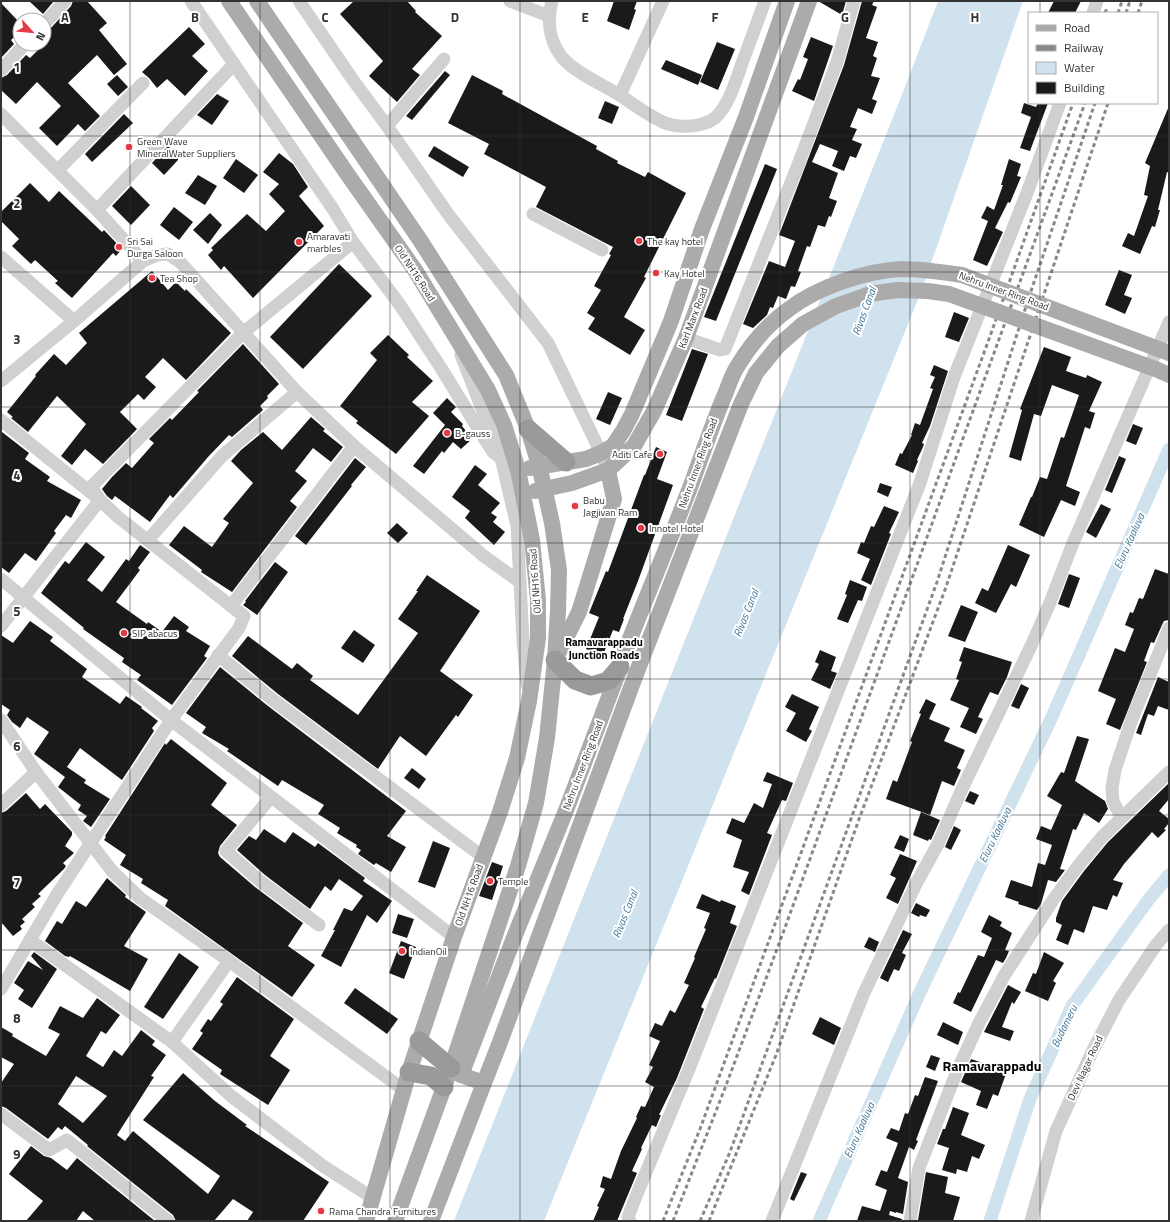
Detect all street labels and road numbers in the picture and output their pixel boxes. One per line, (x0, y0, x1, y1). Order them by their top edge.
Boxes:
street label: Old NH16 Road (391, 242, 439, 304)
street label: Nehru Inner Ring Road (957, 268, 1051, 314)
street label: Karl Marx Road (675, 285, 711, 351)
street label: Nehru Inner Ring Road (675, 416, 721, 510)
street label: Old NH16 Road (525, 548, 545, 614)
street label: Nehru Inner Ring Road (559, 718, 607, 812)
street label: Old NH16 Road (451, 862, 487, 928)
street label: Devi Nagar Road (1063, 1033, 1107, 1103)

